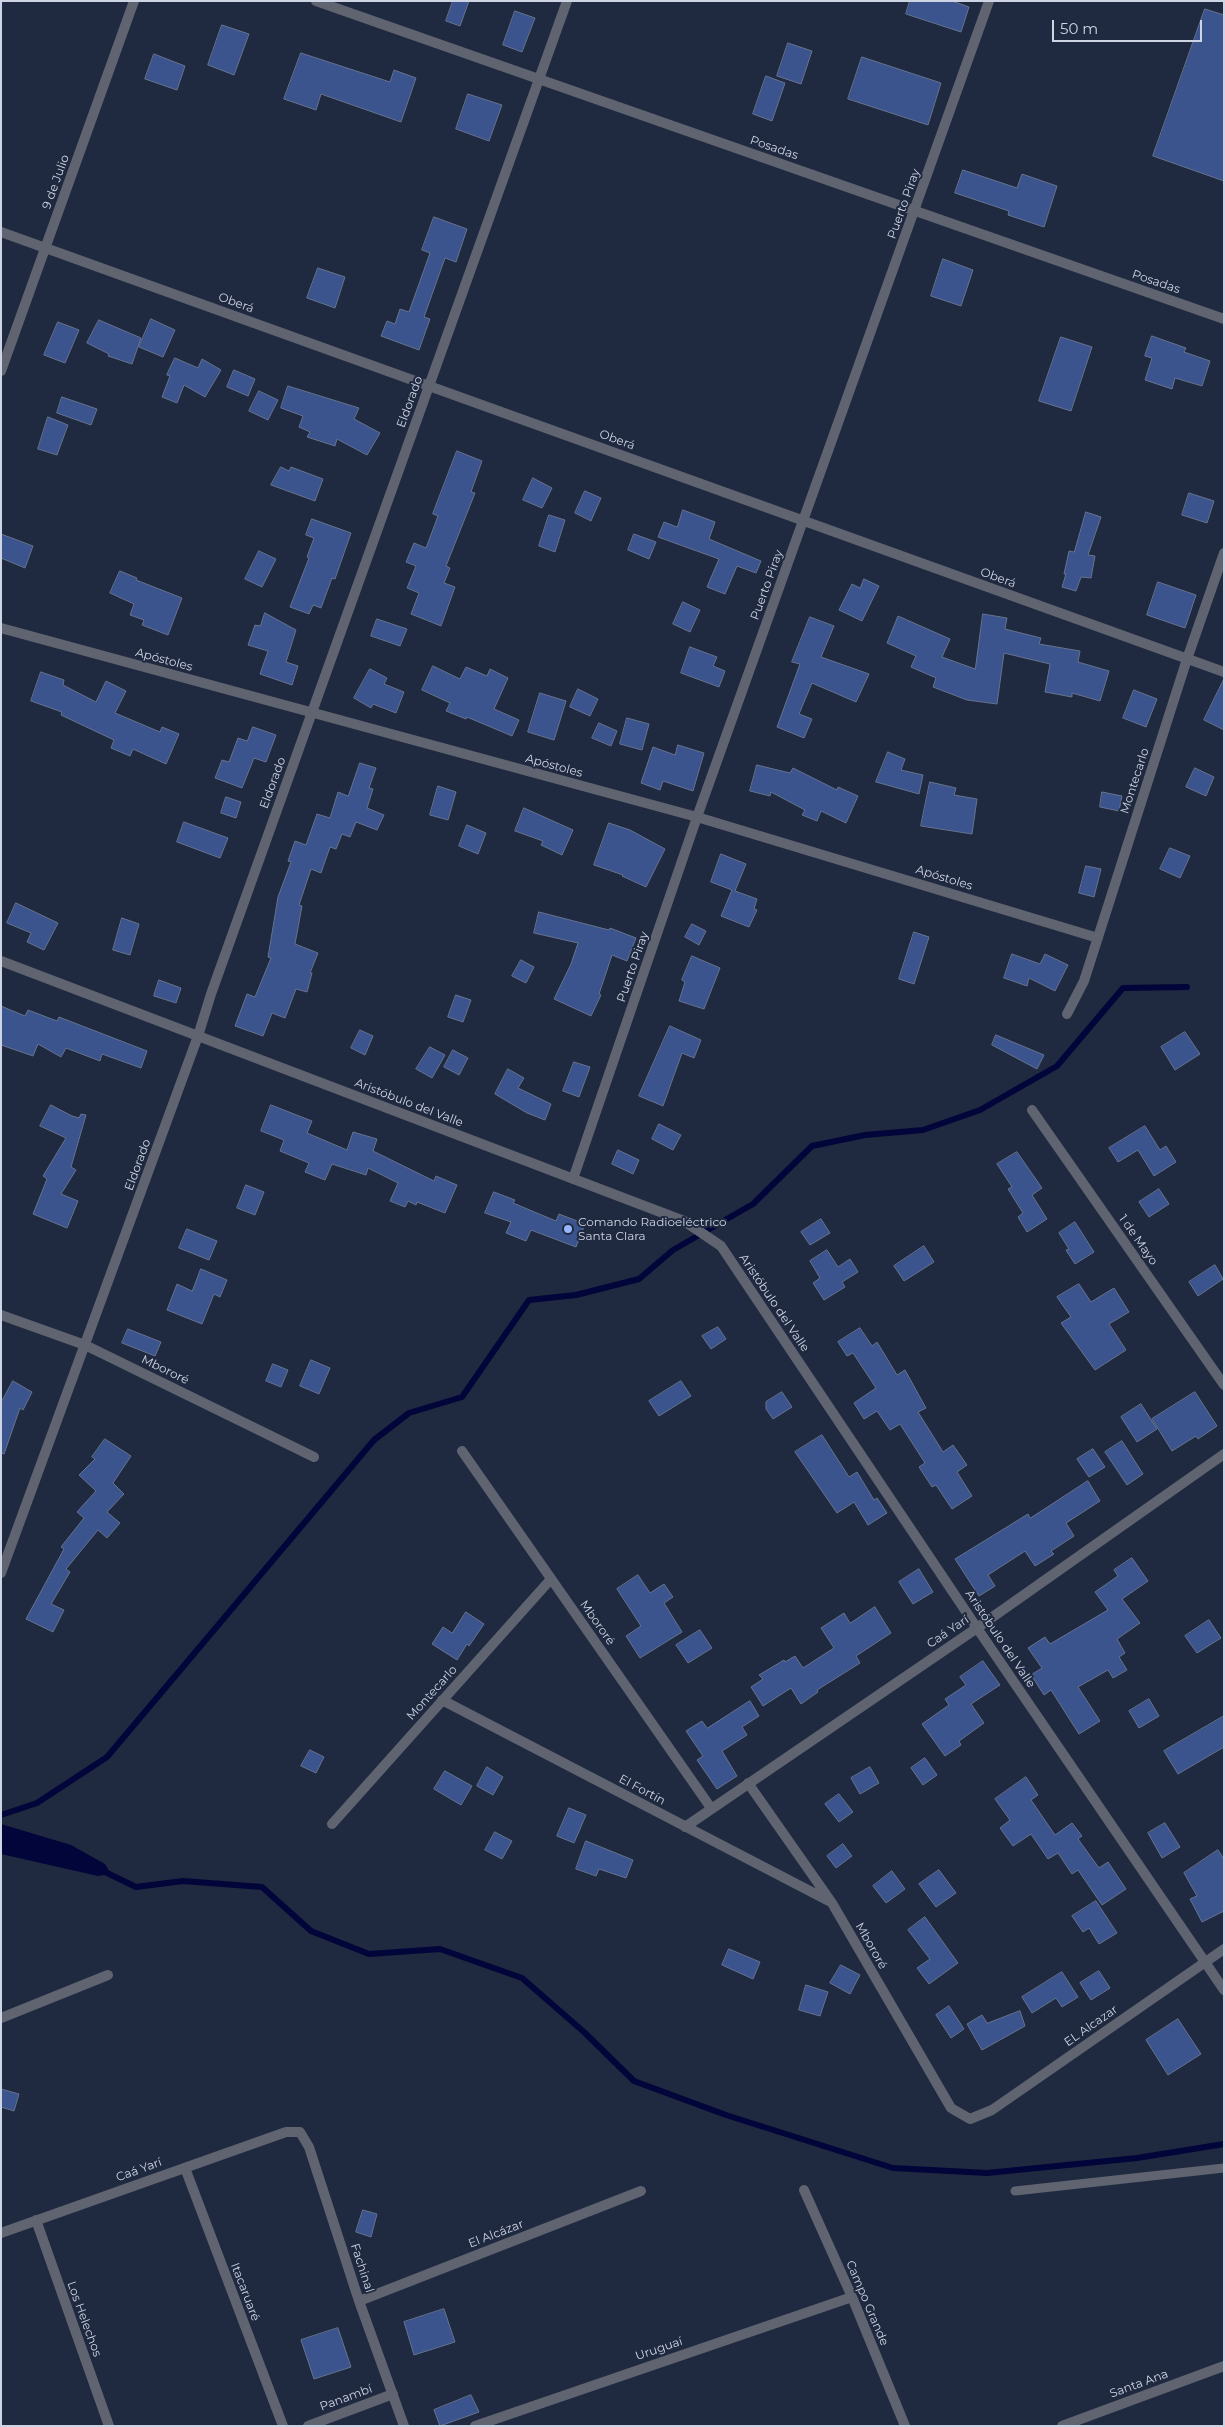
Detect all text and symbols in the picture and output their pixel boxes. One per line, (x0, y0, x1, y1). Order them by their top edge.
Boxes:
scale bar (1055, 10, 1205, 42)
text: 50 m (1060, 19, 1098, 38)
street label: Posadas (748, 133, 800, 163)
street label: 9 de Julio (39, 153, 73, 211)
street label: Puerto Piray (885, 167, 923, 241)
street label: Posadas (1130, 267, 1182, 297)
street label: Oberá (216, 290, 256, 316)
street label: Eldorado (394, 374, 426, 430)
street label: Oberá (597, 427, 637, 453)
street label: Puerto Piray (748, 548, 786, 622)
street label: Oberá (978, 565, 1018, 591)
street label: Apóstoles (134, 645, 194, 675)
street label: Montecarlo (1118, 746, 1152, 816)
street label: Apóstoles (524, 751, 584, 781)
street label: Eldorado (257, 755, 289, 811)
street label: Apóstoles (914, 863, 974, 893)
street label: Puerto Piray (614, 930, 652, 1004)
street label: Aristóbulo del Valle (353, 1076, 465, 1130)
street label: Eldorado (122, 1137, 154, 1193)
street label: 1 de Mayo (1115, 1212, 1161, 1268)
place label: Comando Radioeléctrico Santa Clara (578, 1215, 727, 1243)
marker: Comando Radioeléctrico Santa Clara (562, 1223, 574, 1235)
street label: Aristóbulo del Valle (736, 1251, 812, 1355)
street label: Mbororé (139, 1352, 191, 1388)
street label: Aristóbulo del Valle (962, 1587, 1038, 1691)
street label: Mbororé (576, 1598, 618, 1648)
street label: Caá Yarí (924, 1613, 972, 1651)
street label: Montecarlo (404, 1663, 460, 1723)
street label: El Fortín (616, 1772, 668, 1808)
street label: Mbororé (852, 1920, 890, 1972)
street label: EL Alcazar (1062, 2002, 1120, 2050)
street label: Caá Yarí (114, 2155, 164, 2185)
street label: El Alcázar (466, 2217, 526, 2251)
street label: Fachinal (347, 2242, 377, 2294)
street label: Campo Grande (843, 2258, 891, 2348)
street label: Itacaruaré (227, 2261, 263, 2323)
street label: Los Helechos (64, 2279, 104, 2359)
street label: Uruguaí (634, 2334, 684, 2364)
street label: Santa Ana (1108, 2367, 1170, 2401)
street label: Panambí (318, 2382, 374, 2414)

